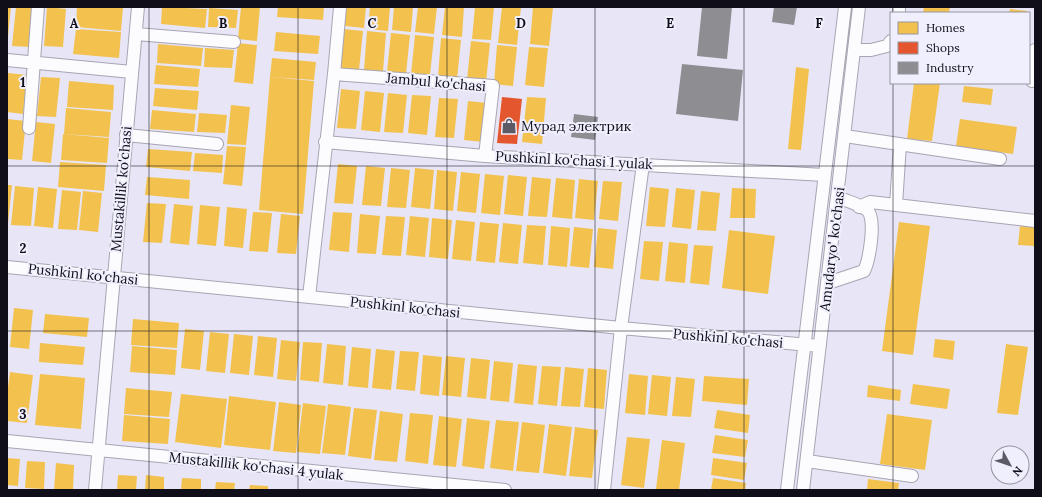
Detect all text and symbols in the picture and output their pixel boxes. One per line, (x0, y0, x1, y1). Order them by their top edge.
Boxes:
legend (890, 12, 1030, 84)
text: A (70, 15, 79, 32)
text: B (219, 15, 228, 32)
text: C (368, 15, 377, 32)
text: D (516, 15, 526, 32)
text: E (666, 15, 674, 32)
text: F (815, 15, 823, 32)
text: Homes (926, 20, 965, 35)
text: Shops (926, 40, 960, 55)
text: Industry (926, 60, 974, 75)
street label: Jambul ko'chasi (384, 69, 487, 95)
text: 1 (20, 74, 26, 91)
shop icon: Мурад электрик (500, 117, 518, 135)
place label: Мурад электрик (521, 117, 632, 135)
street label: Mustakillik ko'chasi (107, 125, 135, 253)
street label: Pushkinl ko'chasi 1 yulak (495, 147, 654, 173)
street label: Amudaryo' ko'chasi (815, 186, 849, 313)
text: 2 (20, 240, 27, 257)
street label: Pushkinl ko'chasi (27, 259, 139, 289)
street label: Pushkinl ko'chasi (349, 292, 461, 322)
street label: Pushkinl ko'chasi (672, 324, 784, 352)
text: 3 (19, 406, 27, 423)
north arrow (990, 445, 1030, 485)
street label: Mustakillik ko'chasi 4 yulak (168, 448, 345, 484)
text: N (1009, 464, 1026, 480)

